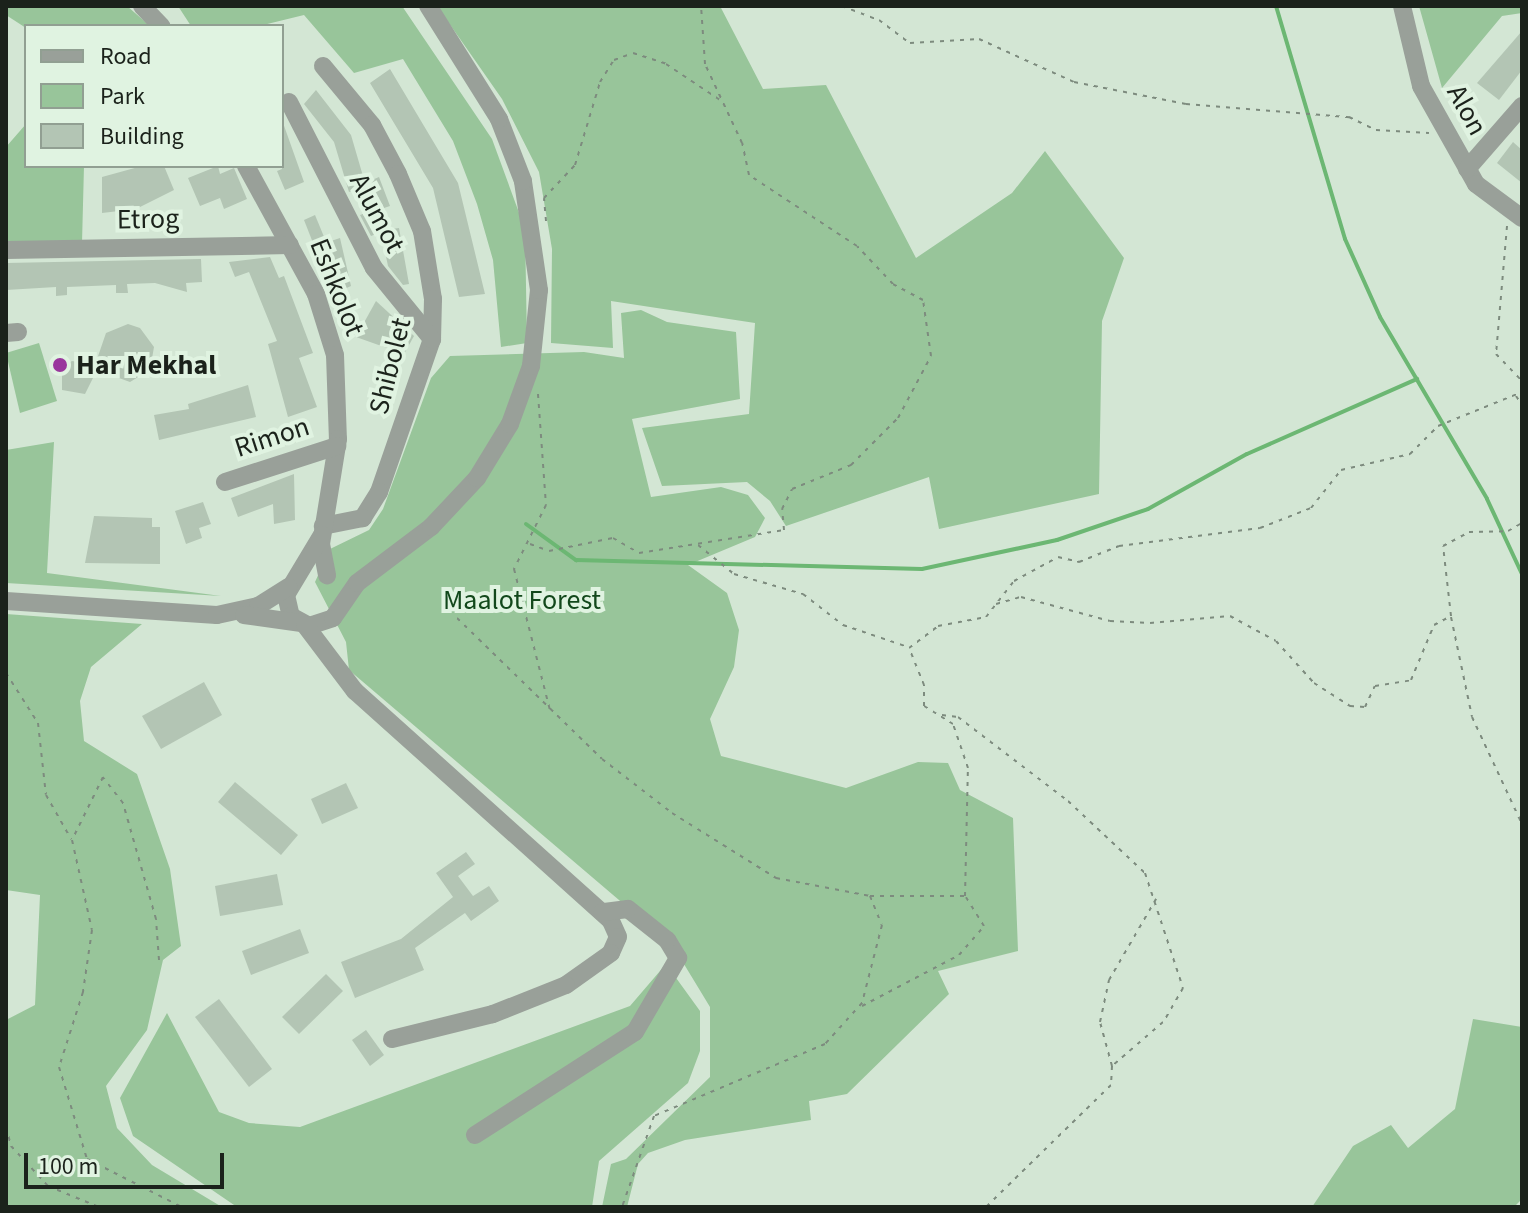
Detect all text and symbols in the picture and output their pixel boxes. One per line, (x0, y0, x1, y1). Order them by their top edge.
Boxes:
legend (24, 24, 284, 168)
text: Road (100, 39, 152, 74)
text: Park (100, 79, 145, 114)
street label: Alon (1439, 79, 1495, 141)
text: Building (100, 119, 184, 154)
street label: Alumot (342, 168, 412, 258)
street label: Etrog (117, 202, 179, 236)
street label: Eshkolot (302, 234, 372, 340)
street label: Shibolet (362, 314, 418, 418)
place label: Har Mekhal (76, 348, 216, 382)
marker: Har Mekhal (51, 356, 69, 374)
street label: Rimon (230, 409, 314, 465)
park label: Maalot Forest (443, 583, 601, 617)
scale bar (28, 1137, 228, 1187)
text: 100 m (38, 1149, 98, 1184)

